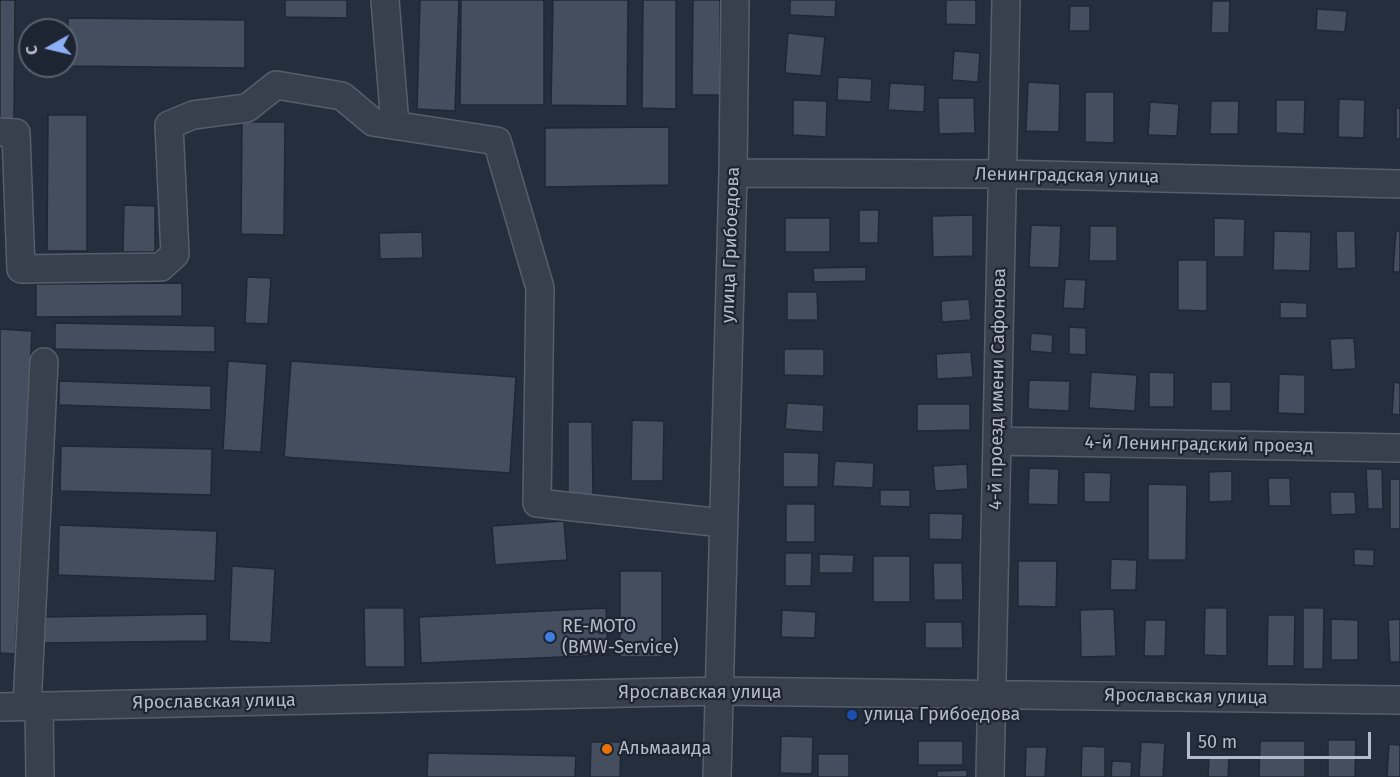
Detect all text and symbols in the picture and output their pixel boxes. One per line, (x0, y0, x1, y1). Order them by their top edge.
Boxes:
north arrow (18, 18, 78, 78)
text: С (22, 44, 42, 56)
street label: Ленинградская улица (975, 164, 1159, 188)
street label: улица Грибоедова (717, 166, 745, 324)
street label: 4-й проезд имени Сафонова (985, 268, 1011, 510)
street label: 4-й Ленинградский проезд (1085, 432, 1313, 458)
place label: RE-MOTO (BMW-Service) (562, 616, 679, 658)
marker: RE-MOTO (BMW-Service) (543, 630, 557, 644)
street label: Ярославская улица (618, 682, 782, 704)
street label: Ярославская улица (1104, 685, 1268, 709)
street label: Ярославская улица (132, 690, 296, 714)
place label: улица Грибоедова (864, 704, 1020, 726)
marker: улица Грибоедова (845, 708, 859, 722)
scale bar (1190, 720, 1374, 758)
text: 50 m (1198, 731, 1237, 753)
place label: Альмааида (619, 738, 711, 760)
marker: Альмааида (600, 742, 614, 756)

